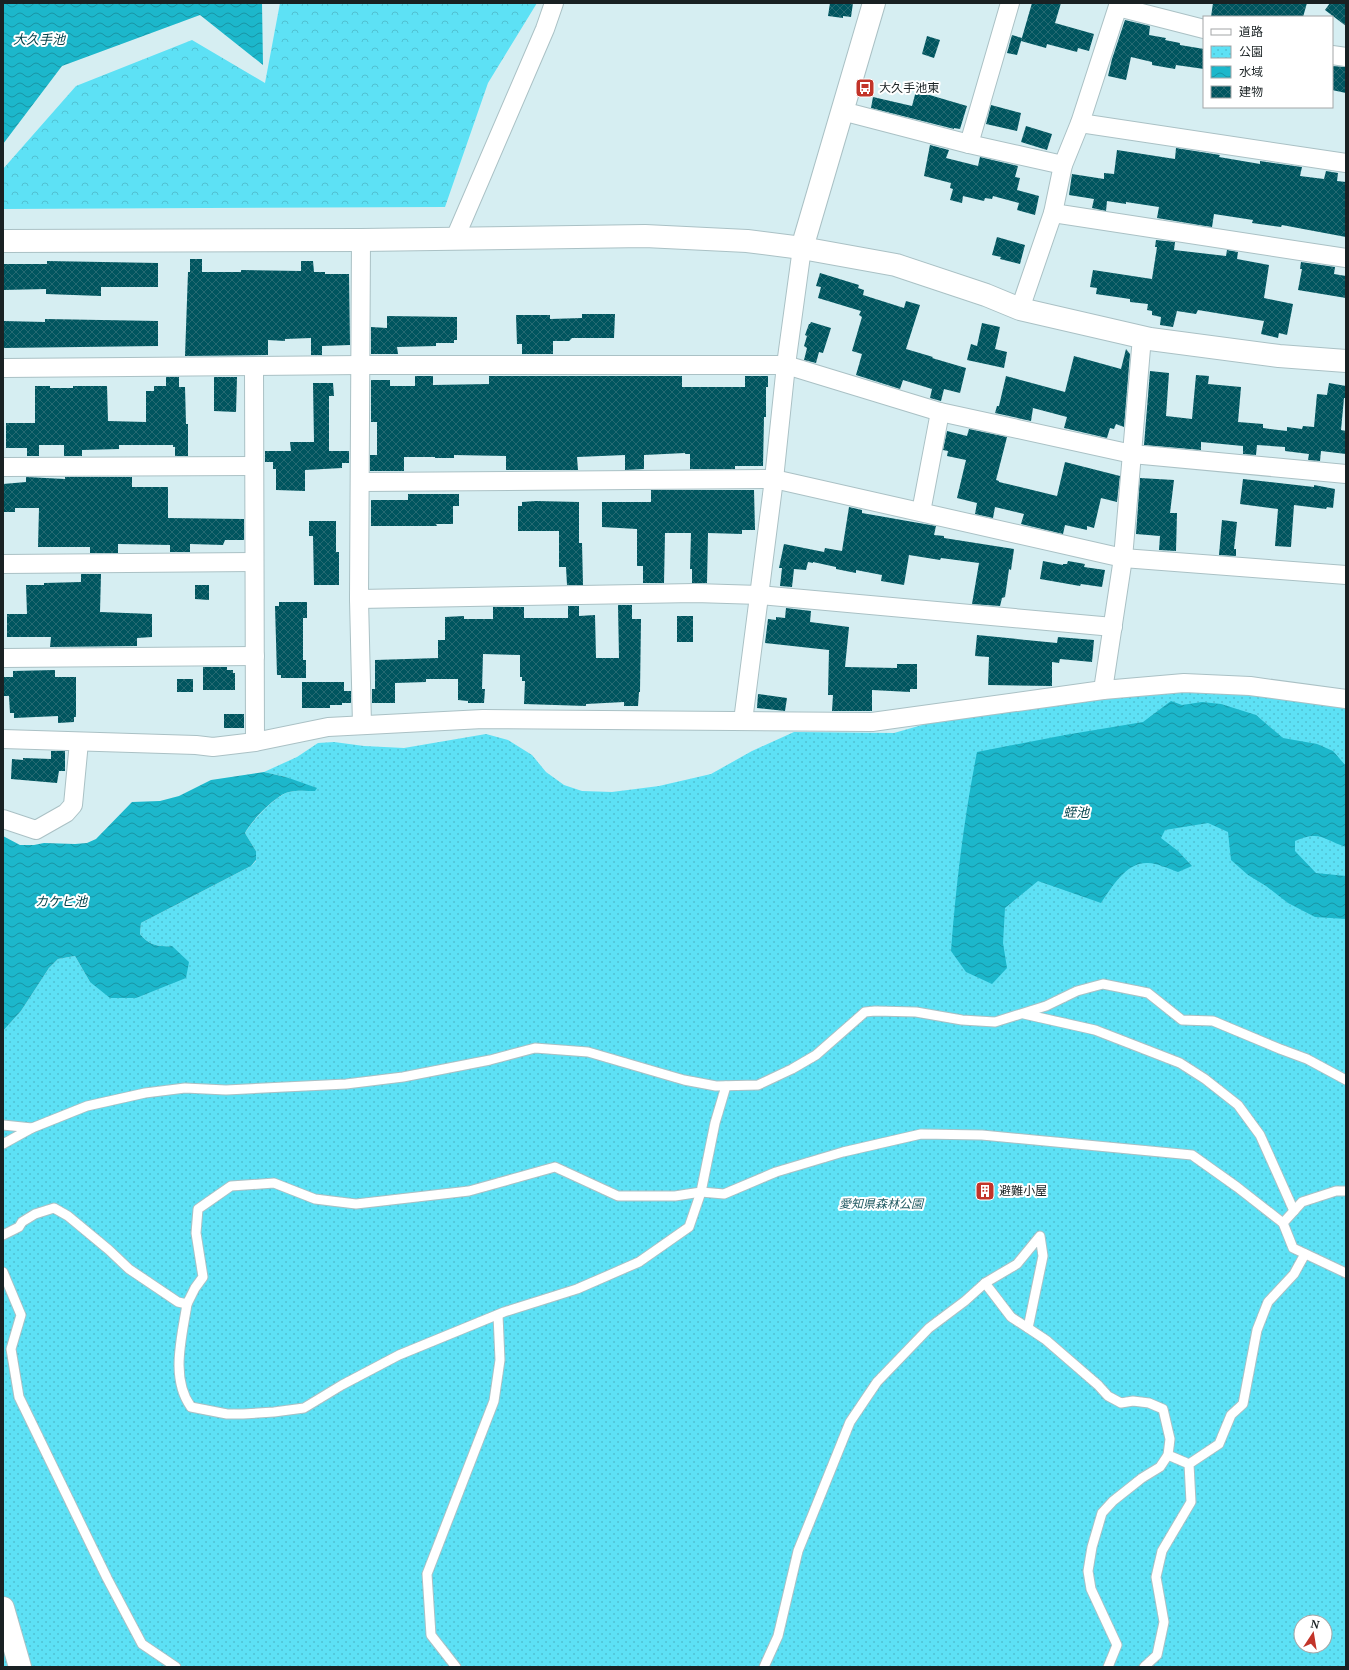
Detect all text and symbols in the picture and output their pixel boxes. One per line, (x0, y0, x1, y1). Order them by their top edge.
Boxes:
legend (1203, 16, 1333, 108)
text: 道路 (1239, 23, 1263, 40)
water label: 大久手池 (13, 30, 67, 48)
text: 公園 (1239, 43, 1263, 60)
text: 水域 (1239, 63, 1263, 80)
bus stop icon: 大久手池東 (854, 77, 876, 99)
place label: 大久手池東 (879, 79, 939, 96)
text: 建物 (1239, 83, 1263, 100)
water label: 蛭池 (1063, 803, 1091, 821)
water label: カケヒ池 (35, 892, 89, 910)
building icon: 避難小屋 (974, 1180, 996, 1202)
place label: 避難小屋 (999, 1182, 1047, 1199)
park label: 愛知県森林公園 (839, 1195, 925, 1212)
north arrow (1293, 1614, 1333, 1654)
text: N (1309, 1615, 1321, 1632)

